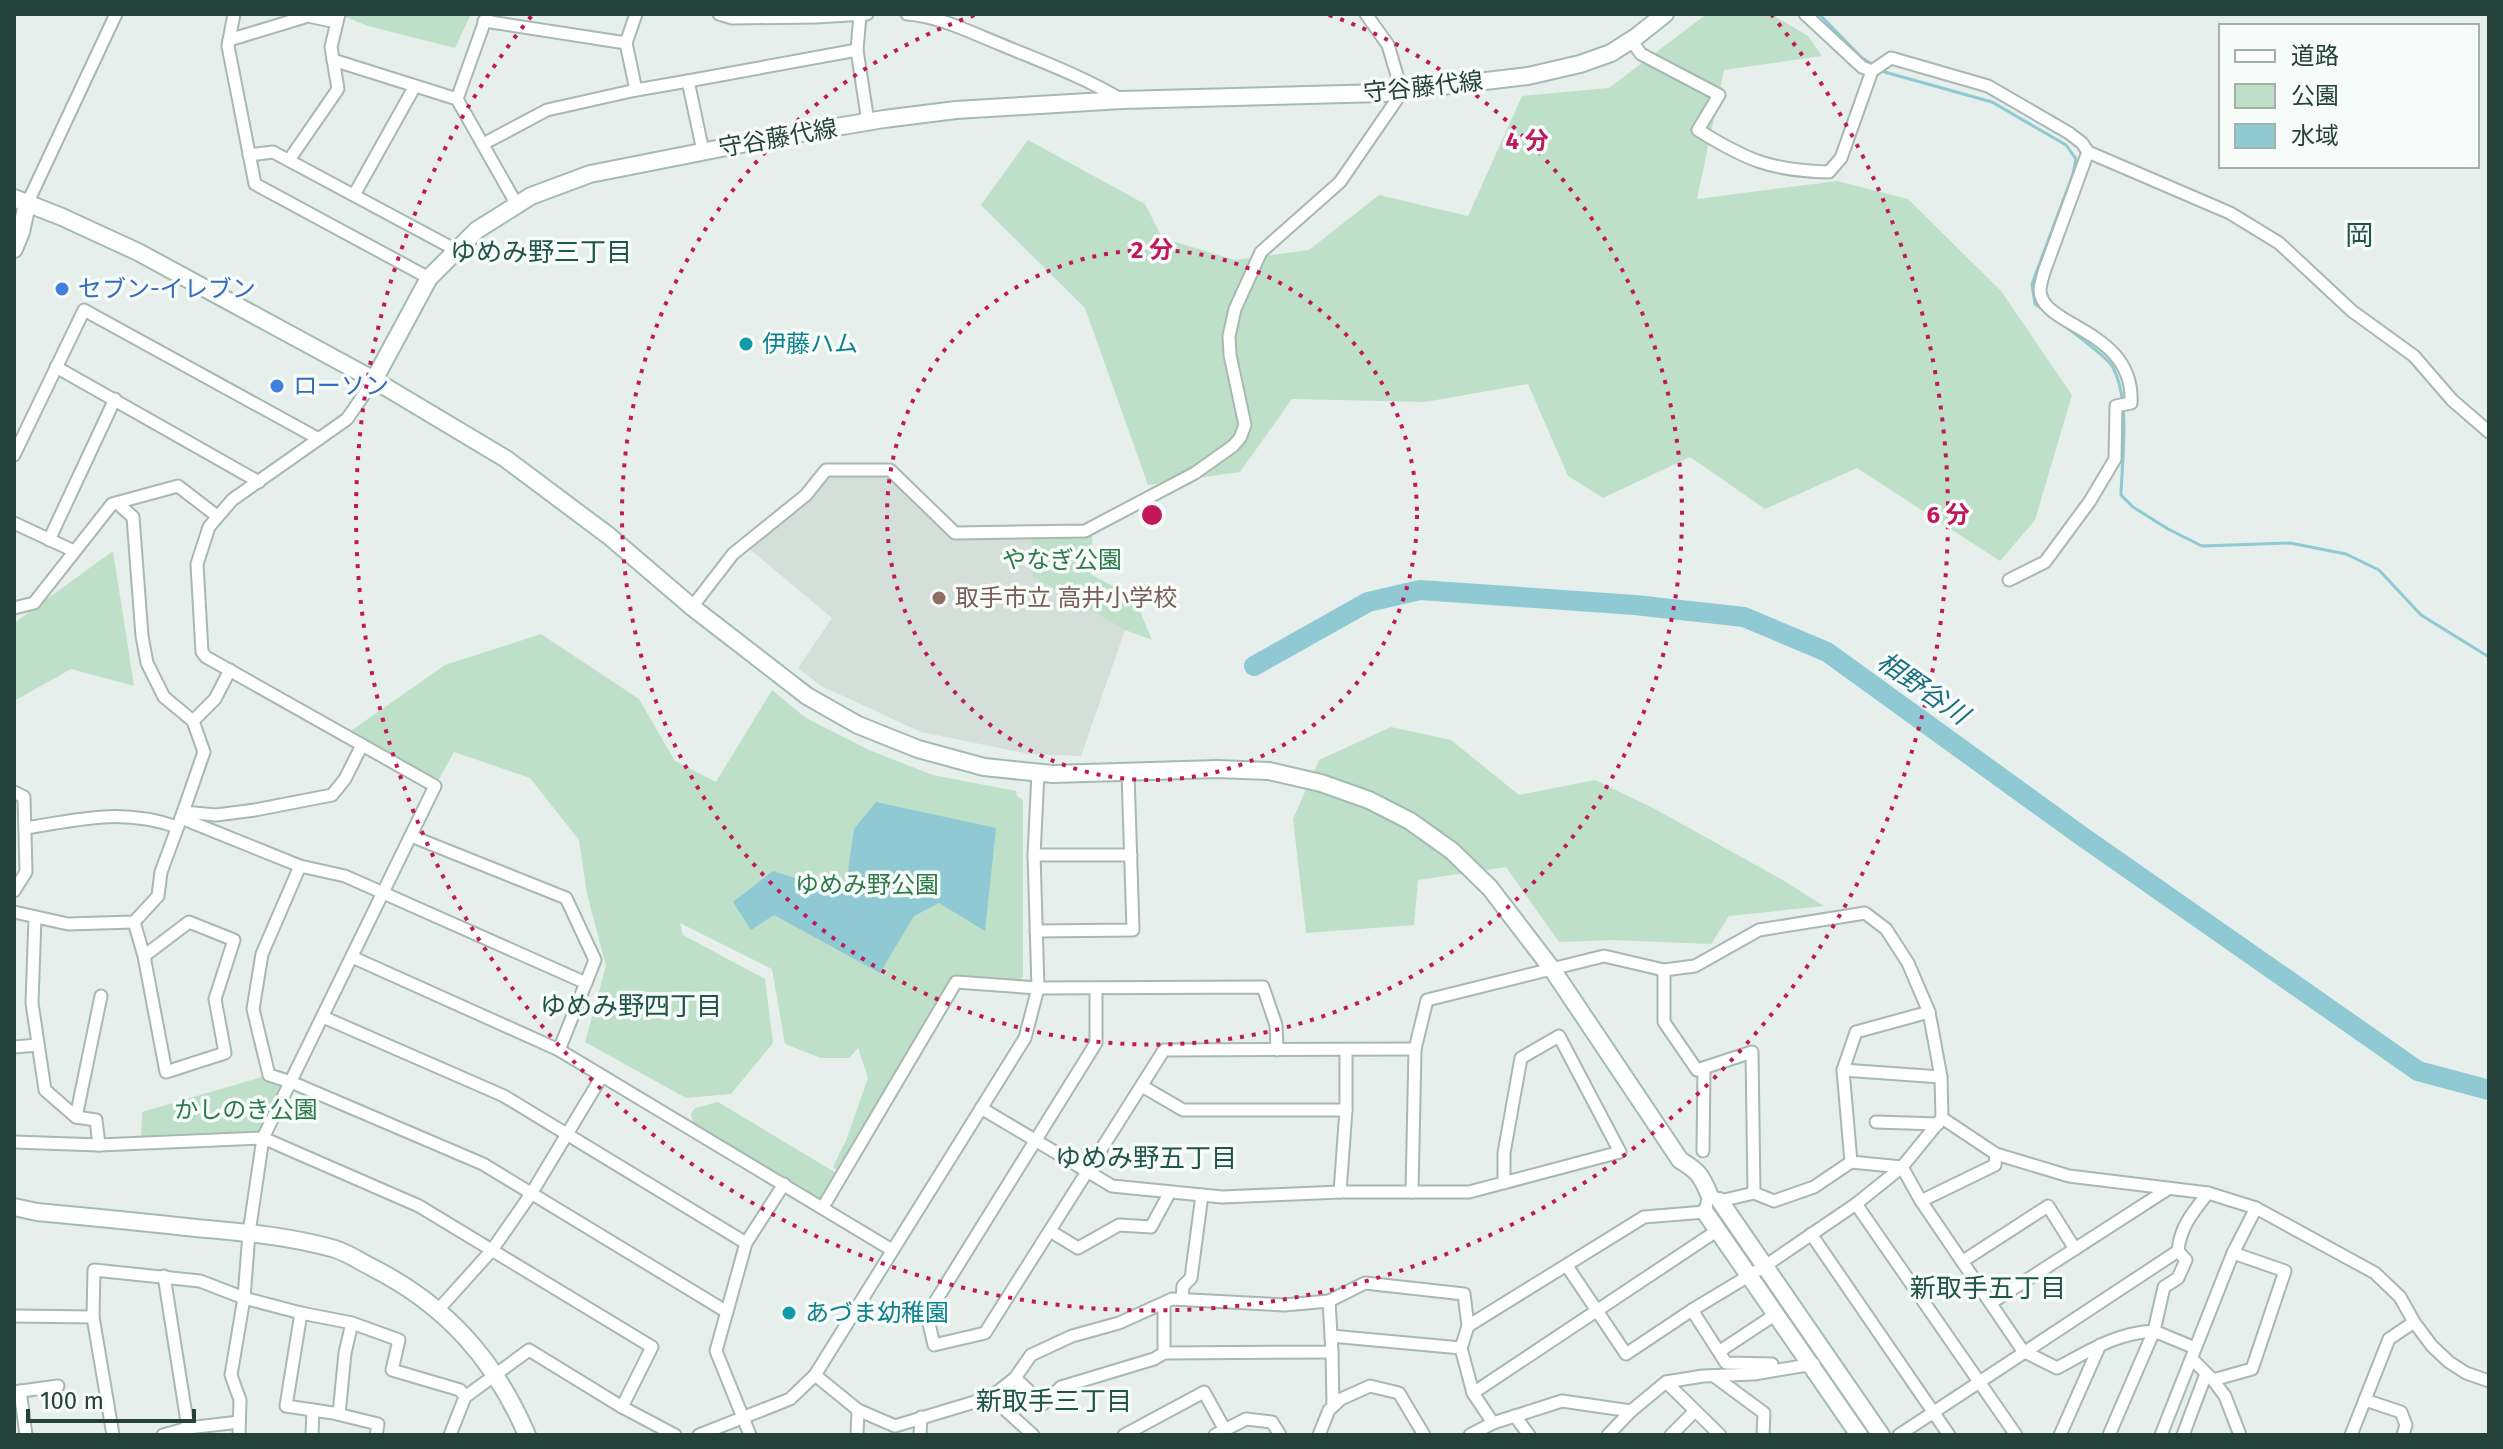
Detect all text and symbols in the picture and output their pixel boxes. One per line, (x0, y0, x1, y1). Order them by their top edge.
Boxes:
legend (2219, 24, 2479, 168)
text: 道路 (2291, 42, 2339, 70)
street label: 守谷藤代線 (1362, 67, 1484, 107)
text: 公園 (2291, 82, 2339, 110)
street label: 守谷藤代線 (716, 114, 840, 162)
text: 水域 (2291, 122, 2339, 150)
text: 4 分 (1505, 127, 1549, 155)
district label: 岡 (2345, 219, 2373, 252)
text: 2 分 (1131, 236, 1173, 264)
district label: ゆめみ野三丁目 (450, 237, 632, 268)
place label: セブン-イレブン (78, 275, 256, 303)
marker: セブン-イレブン (53, 280, 71, 298)
place label: 伊藤ハム (762, 330, 858, 358)
marker: 伊藤ハム (737, 335, 755, 353)
place label: ローソン (293, 372, 389, 400)
marker: ローソン (268, 377, 286, 395)
centre of rings (1138, 501, 1166, 529)
text: 6 分 (1926, 501, 1970, 529)
park label: やなぎ公園 (1002, 546, 1122, 574)
place label: 取手市立 高井小学校 (955, 584, 1177, 612)
marker: 取手市立 高井小学校 (930, 589, 948, 607)
water label: 相野谷川 (1871, 646, 1977, 733)
park label: ゆめみ野公園 (795, 871, 939, 899)
district label: ゆめみ野四丁目 (540, 991, 722, 1022)
park label: かしのき公園 (174, 1096, 318, 1124)
district label: ゆめみ野五丁目 (1055, 1143, 1237, 1174)
district label: 新取手五丁目 (1910, 1273, 2066, 1304)
place label: あづま幼稚園 (805, 1299, 949, 1327)
marker: あづま幼稚園 (780, 1304, 798, 1322)
scale bar (28, 1373, 194, 1423)
district label: 新取手三丁目 (976, 1386, 1132, 1417)
text: 100 m (40, 1387, 104, 1415)

